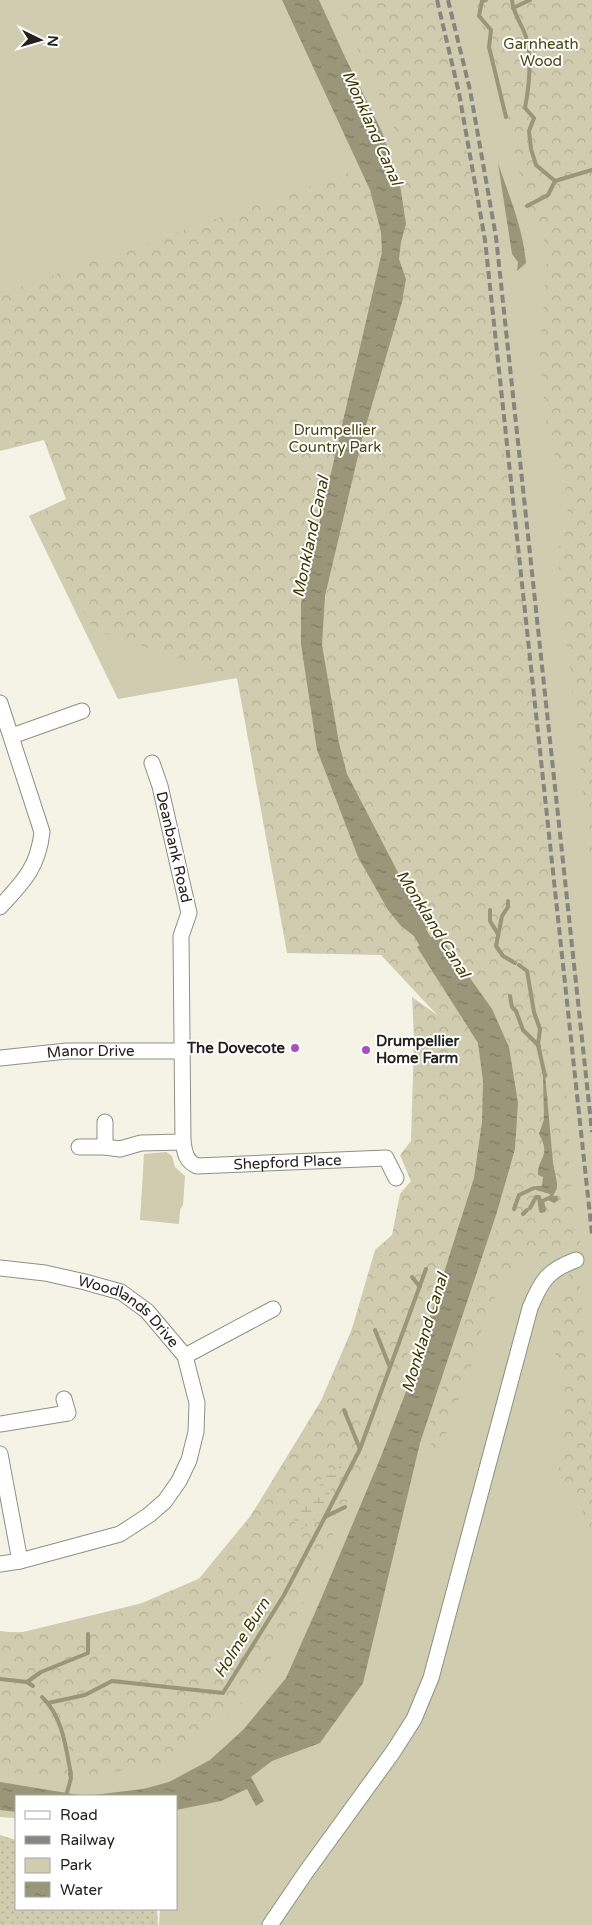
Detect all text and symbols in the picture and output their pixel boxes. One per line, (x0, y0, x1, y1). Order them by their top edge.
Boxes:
north arrow (15, 15, 65, 65)
text: N (43, 35, 61, 47)
park label: Garnheath Wood (503, 35, 579, 70)
water label: Monkland Canal (338, 68, 407, 190)
park label: Drumpellier Country Park (289, 421, 381, 456)
water label: Monkland Canal (288, 473, 334, 599)
street label: Deanbank Road (152, 790, 196, 904)
water label: Monkland Canal (392, 866, 475, 983)
place label: Drumpellier Home Farm (376, 1032, 459, 1067)
place label: The Dovecote (186, 1039, 286, 1057)
street label: Manor Drive (46, 1042, 135, 1062)
marker: The Dovecote (289, 1042, 301, 1054)
marker: Drumpellier Home Farm (360, 1044, 372, 1056)
street label: Shepford Place (233, 1151, 342, 1173)
water label: Monkland Canal (397, 1269, 453, 1395)
street label: Woodlands Drive (76, 1271, 183, 1351)
water label: Holme Burn (210, 1593, 275, 1681)
legend (15, 1795, 178, 1910)
text: Road (60, 1806, 98, 1824)
text: Railway (60, 1831, 115, 1849)
text: Park (60, 1856, 92, 1874)
text: Water (60, 1881, 103, 1899)

